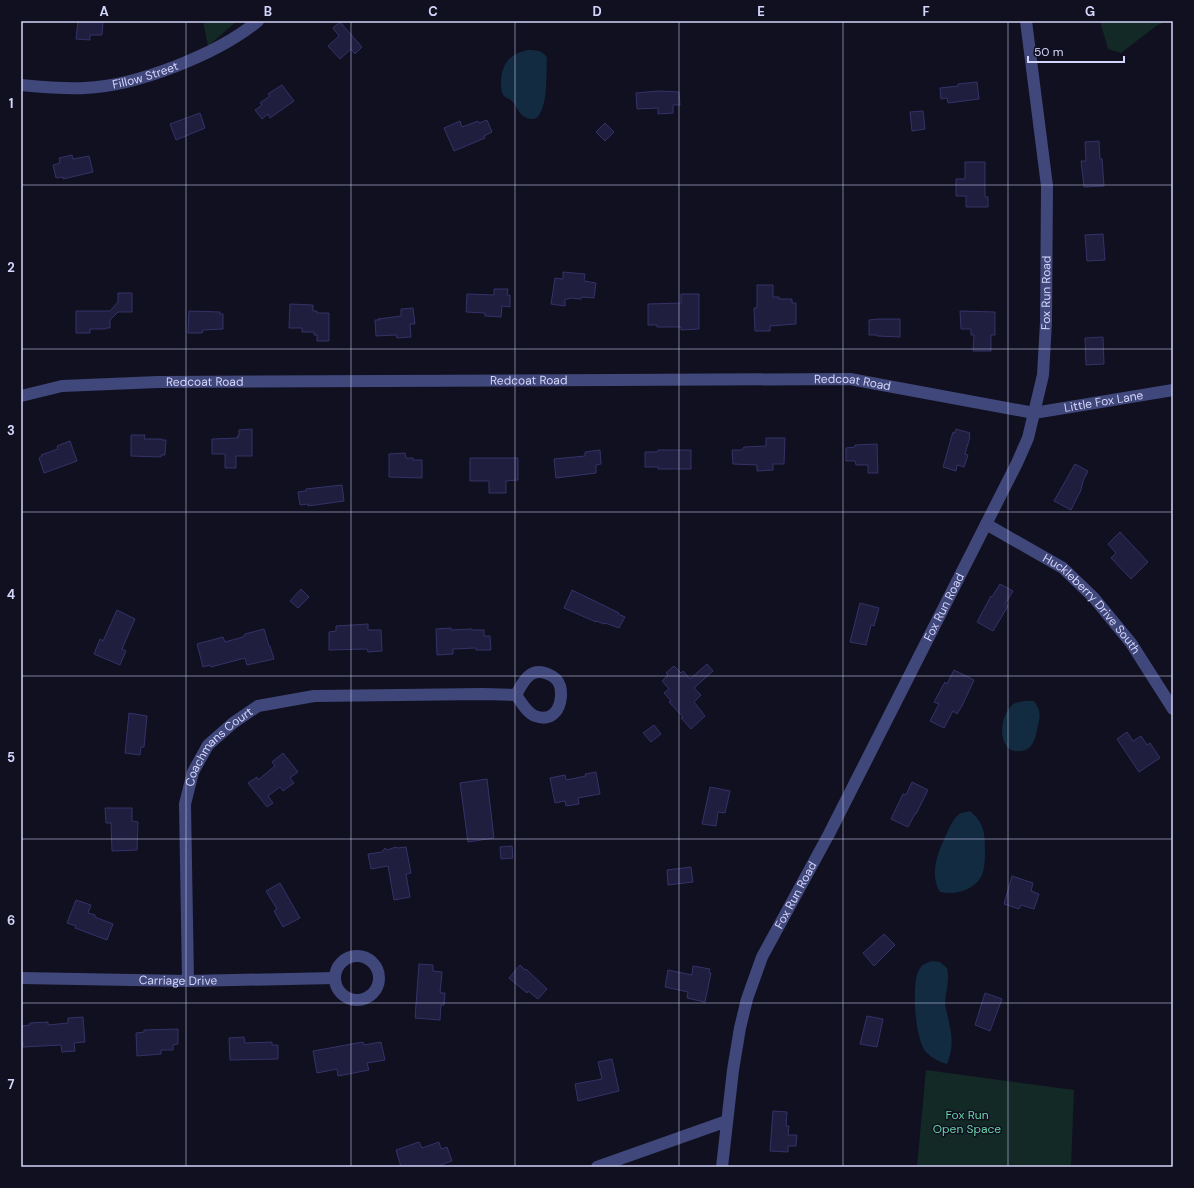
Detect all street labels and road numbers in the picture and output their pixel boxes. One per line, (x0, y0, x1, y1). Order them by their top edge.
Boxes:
street label: Fillow Street (111, 58, 181, 93)
street label: Fox Run Road (1038, 256, 1054, 330)
street label: Redcoat Road (814, 371, 892, 394)
street label: Redcoat Road (490, 372, 567, 389)
street label: Redcoat Road (166, 374, 243, 390)
street label: Little Fox Lane (1063, 387, 1145, 416)
street label: Huckleberry Drive South (1040, 550, 1144, 657)
street label: Fox Run Road (920, 570, 968, 644)
street label: Coachmans Court (182, 704, 256, 788)
street label: Fox Run Road (771, 859, 820, 932)
street label: Carriage Drive (139, 972, 218, 989)

